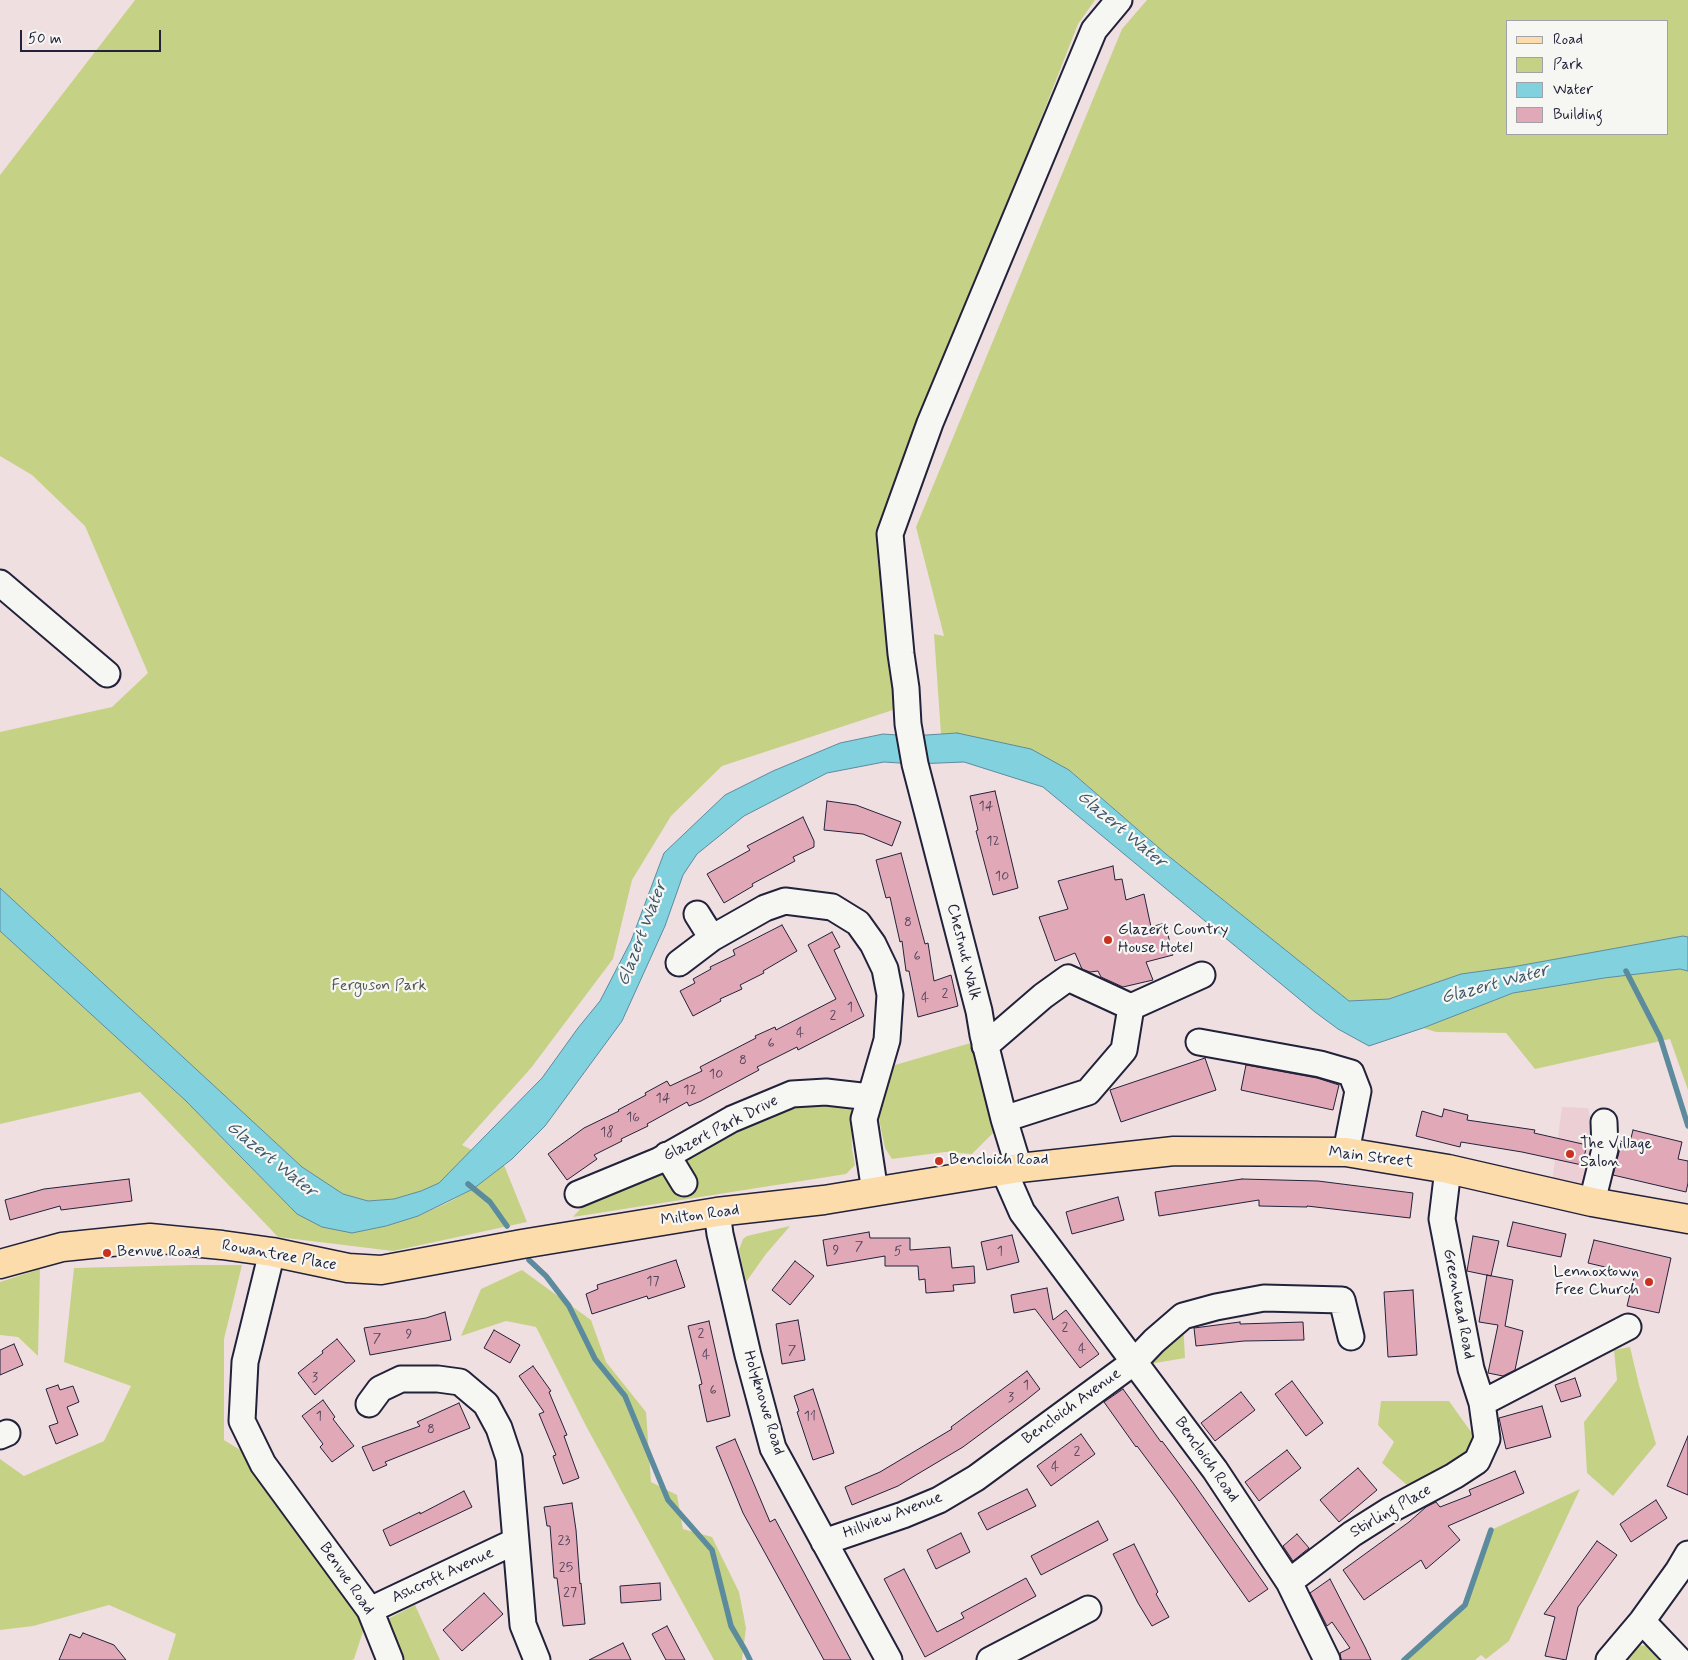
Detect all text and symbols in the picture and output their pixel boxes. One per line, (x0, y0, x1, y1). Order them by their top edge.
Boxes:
scale bar (22, 20, 164, 52)
legend (1506, 20, 1668, 135)
text: 50 m (28, 29, 62, 49)
text: Road (1553, 30, 1583, 50)
text: Park (1553, 55, 1583, 75)
text: Water (1553, 80, 1593, 100)
text: Building (1553, 105, 1603, 125)
water label: Glazert Water (1072, 786, 1170, 874)
house number: 14 (979, 799, 993, 815)
house number: 12 (986, 834, 1000, 850)
house number: 10 (995, 869, 1009, 885)
water label: Glazert Water (613, 879, 673, 989)
street label: Chestnut Walk (942, 902, 984, 1002)
house number: 8 (904, 915, 912, 931)
place label: Glazert Country House Hotel (1118, 921, 1228, 959)
marker: Glazert Country House Hotel (1102, 934, 1114, 946)
house number: 6 (913, 949, 921, 965)
water label: Glazert Water (1439, 960, 1551, 1010)
park label: Ferguson Park (332, 977, 426, 997)
house number: 2 (942, 986, 948, 1002)
house number: 4 (921, 991, 929, 1007)
house number: 1 (847, 1000, 853, 1016)
house number: 2 (830, 1008, 836, 1024)
house number: 4 (796, 1026, 804, 1042)
house number: 6 (767, 1036, 775, 1052)
house number: 8 (739, 1053, 747, 1069)
house number: 10 (709, 1067, 723, 1083)
house number: 12 (683, 1083, 697, 1099)
house number: 14 (656, 1091, 670, 1107)
street label: Glazert Park Drive (660, 1092, 782, 1166)
house number: 16 (626, 1110, 640, 1126)
water label: Glazert Water (221, 1117, 321, 1203)
house number: 18 (600, 1125, 614, 1141)
place label: The Village Salon (1580, 1135, 1652, 1173)
street label: Main Street (1328, 1143, 1414, 1173)
marker: The Village Salon (1564, 1148, 1576, 1160)
place label: Bencloich Road (949, 1151, 1049, 1171)
marker: Bencloich Road (933, 1155, 945, 1167)
street label: Milton Road (659, 1201, 741, 1231)
street label: Rowantree Place (220, 1236, 338, 1276)
house number: 7 (855, 1239, 863, 1255)
place label: Benvue Road (117, 1243, 200, 1263)
house number: 9 (833, 1243, 839, 1259)
house number: 5 (894, 1244, 902, 1260)
house number: 1 (997, 1244, 1003, 1260)
marker: Benvue Road (101, 1247, 113, 1259)
street label: Greenhead Road (1438, 1247, 1478, 1361)
place label: Lennoxtown Free Church (1554, 1263, 1639, 1301)
house number: 17 (646, 1274, 660, 1290)
marker: Lennoxtown Free Church (1643, 1276, 1655, 1288)
house number: 2 (1062, 1320, 1068, 1336)
house number: 2 (698, 1326, 704, 1342)
house number: 9 (406, 1327, 412, 1343)
house number: 7 (373, 1331, 381, 1347)
house number: 4 (1078, 1342, 1086, 1358)
house number: 7 (788, 1343, 796, 1359)
house number: 4 (702, 1348, 710, 1364)
street label: Holyknowe Road (738, 1348, 788, 1458)
street label: Bencloich Avenue (1019, 1365, 1125, 1449)
house number: 3 (312, 1370, 318, 1386)
house number: 1 (1023, 1378, 1029, 1394)
house number: 6 (709, 1383, 717, 1399)
house number: 3 (1008, 1390, 1014, 1406)
house number: 1 (316, 1409, 322, 1425)
house number: 11 (804, 1409, 816, 1425)
street label: Bencloich Road (1170, 1414, 1242, 1506)
house number: 8 (427, 1422, 435, 1438)
house number: 2 (1074, 1444, 1080, 1460)
house number: 4 (1051, 1460, 1059, 1476)
street label: Stirling Place (1347, 1481, 1435, 1543)
street label: Hillview Avenue (841, 1488, 945, 1544)
house number: 23 (558, 1533, 570, 1549)
street label: Benvue Road (314, 1539, 378, 1619)
street label: Ashcroft Avenue (389, 1544, 497, 1608)
house number: 25 (559, 1560, 573, 1576)
house number: 27 (563, 1585, 577, 1601)

